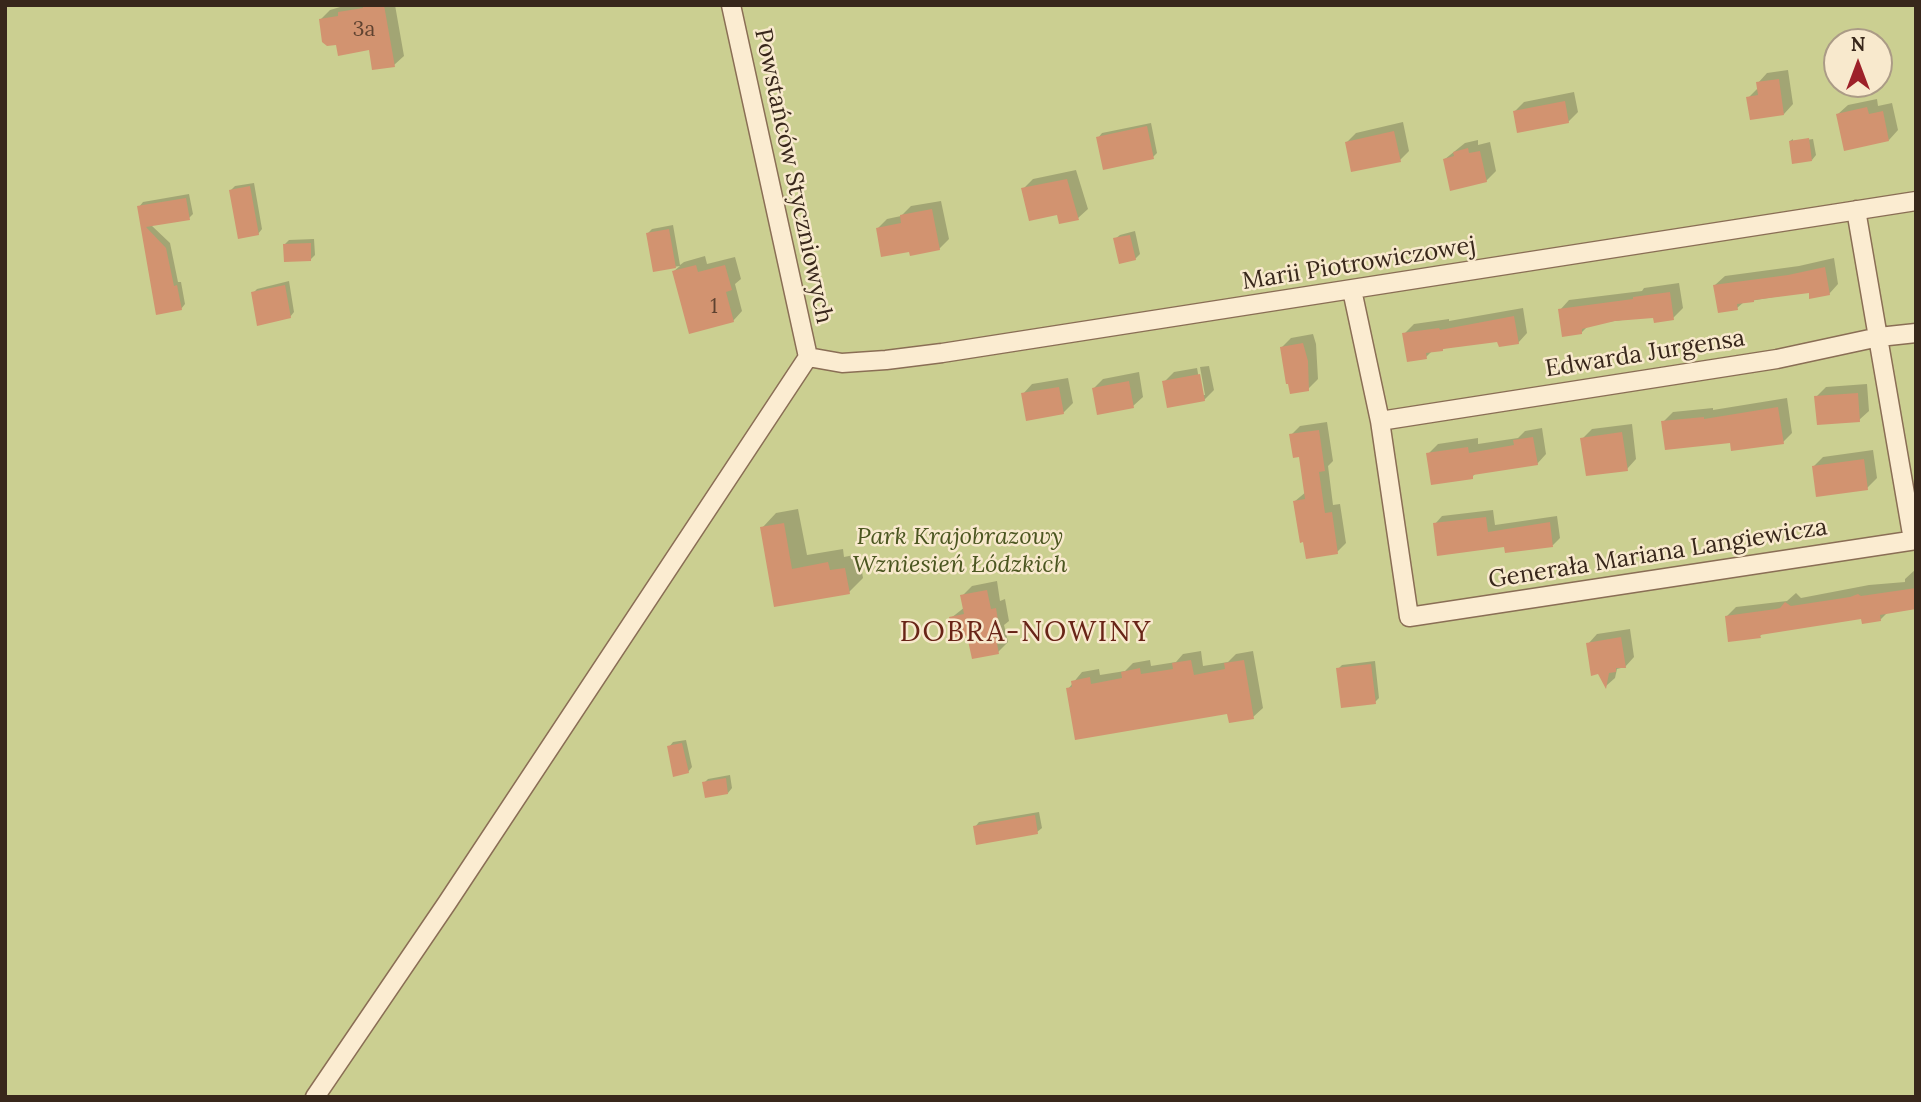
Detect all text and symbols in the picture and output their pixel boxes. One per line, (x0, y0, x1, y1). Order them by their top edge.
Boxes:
house number: 3a (353, 17, 375, 43)
street label: Powstańców Styczniowych (748, 26, 838, 326)
north arrow (1823, 28, 1893, 98)
text: N (1851, 32, 1865, 56)
street label: Marii Piotrowiczowej (1240, 231, 1478, 297)
house number: 1 (710, 294, 718, 320)
street label: Edwarda Jurgensa (1543, 324, 1747, 384)
street label: Generała Mariana Langiewicza (1486, 513, 1830, 595)
park label: Park Krajobrazowy Wzniesień Łódzkich (853, 523, 1067, 579)
district label: DOBRA-NOWINY (901, 616, 1151, 650)

